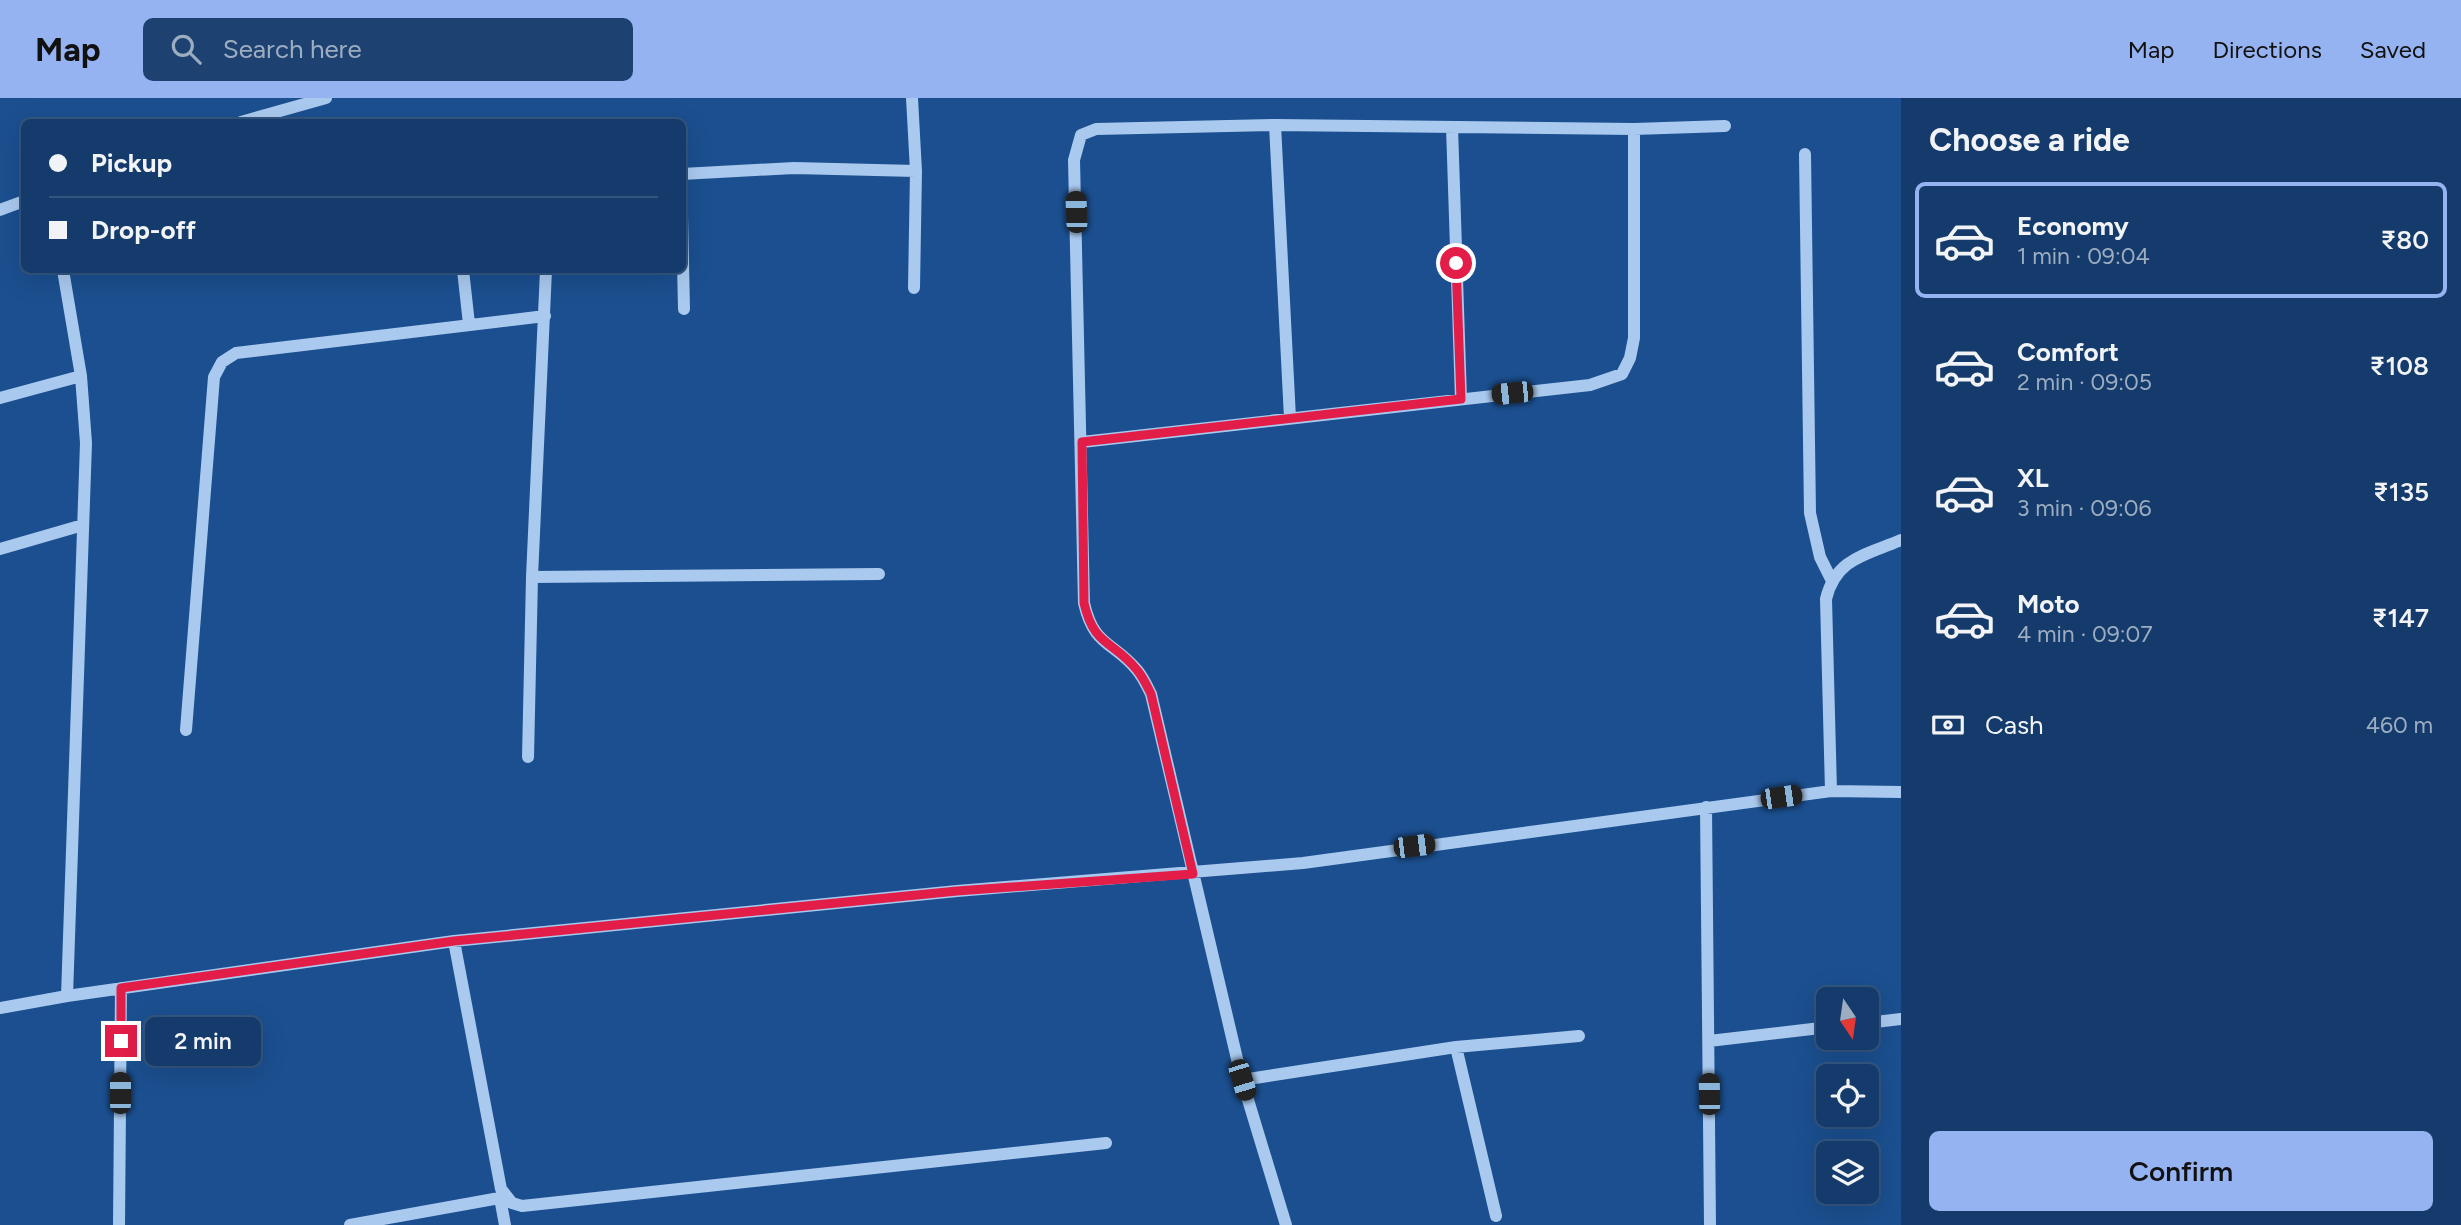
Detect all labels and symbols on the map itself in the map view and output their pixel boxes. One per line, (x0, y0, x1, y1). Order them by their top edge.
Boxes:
car (1065, 191, 1088, 233)
route start (1440, 247, 1472, 279)
car (1491, 380, 1534, 406)
car (1759, 784, 1804, 810)
car (1392, 833, 1437, 859)
north arrow (1816, 987, 1880, 1050)
callout: 2 min (146, 1016, 261, 1066)
route end (105, 1025, 137, 1057)
car (1226, 1057, 1259, 1103)
car (110, 1072, 131, 1114)
car (1699, 1073, 1720, 1115)

